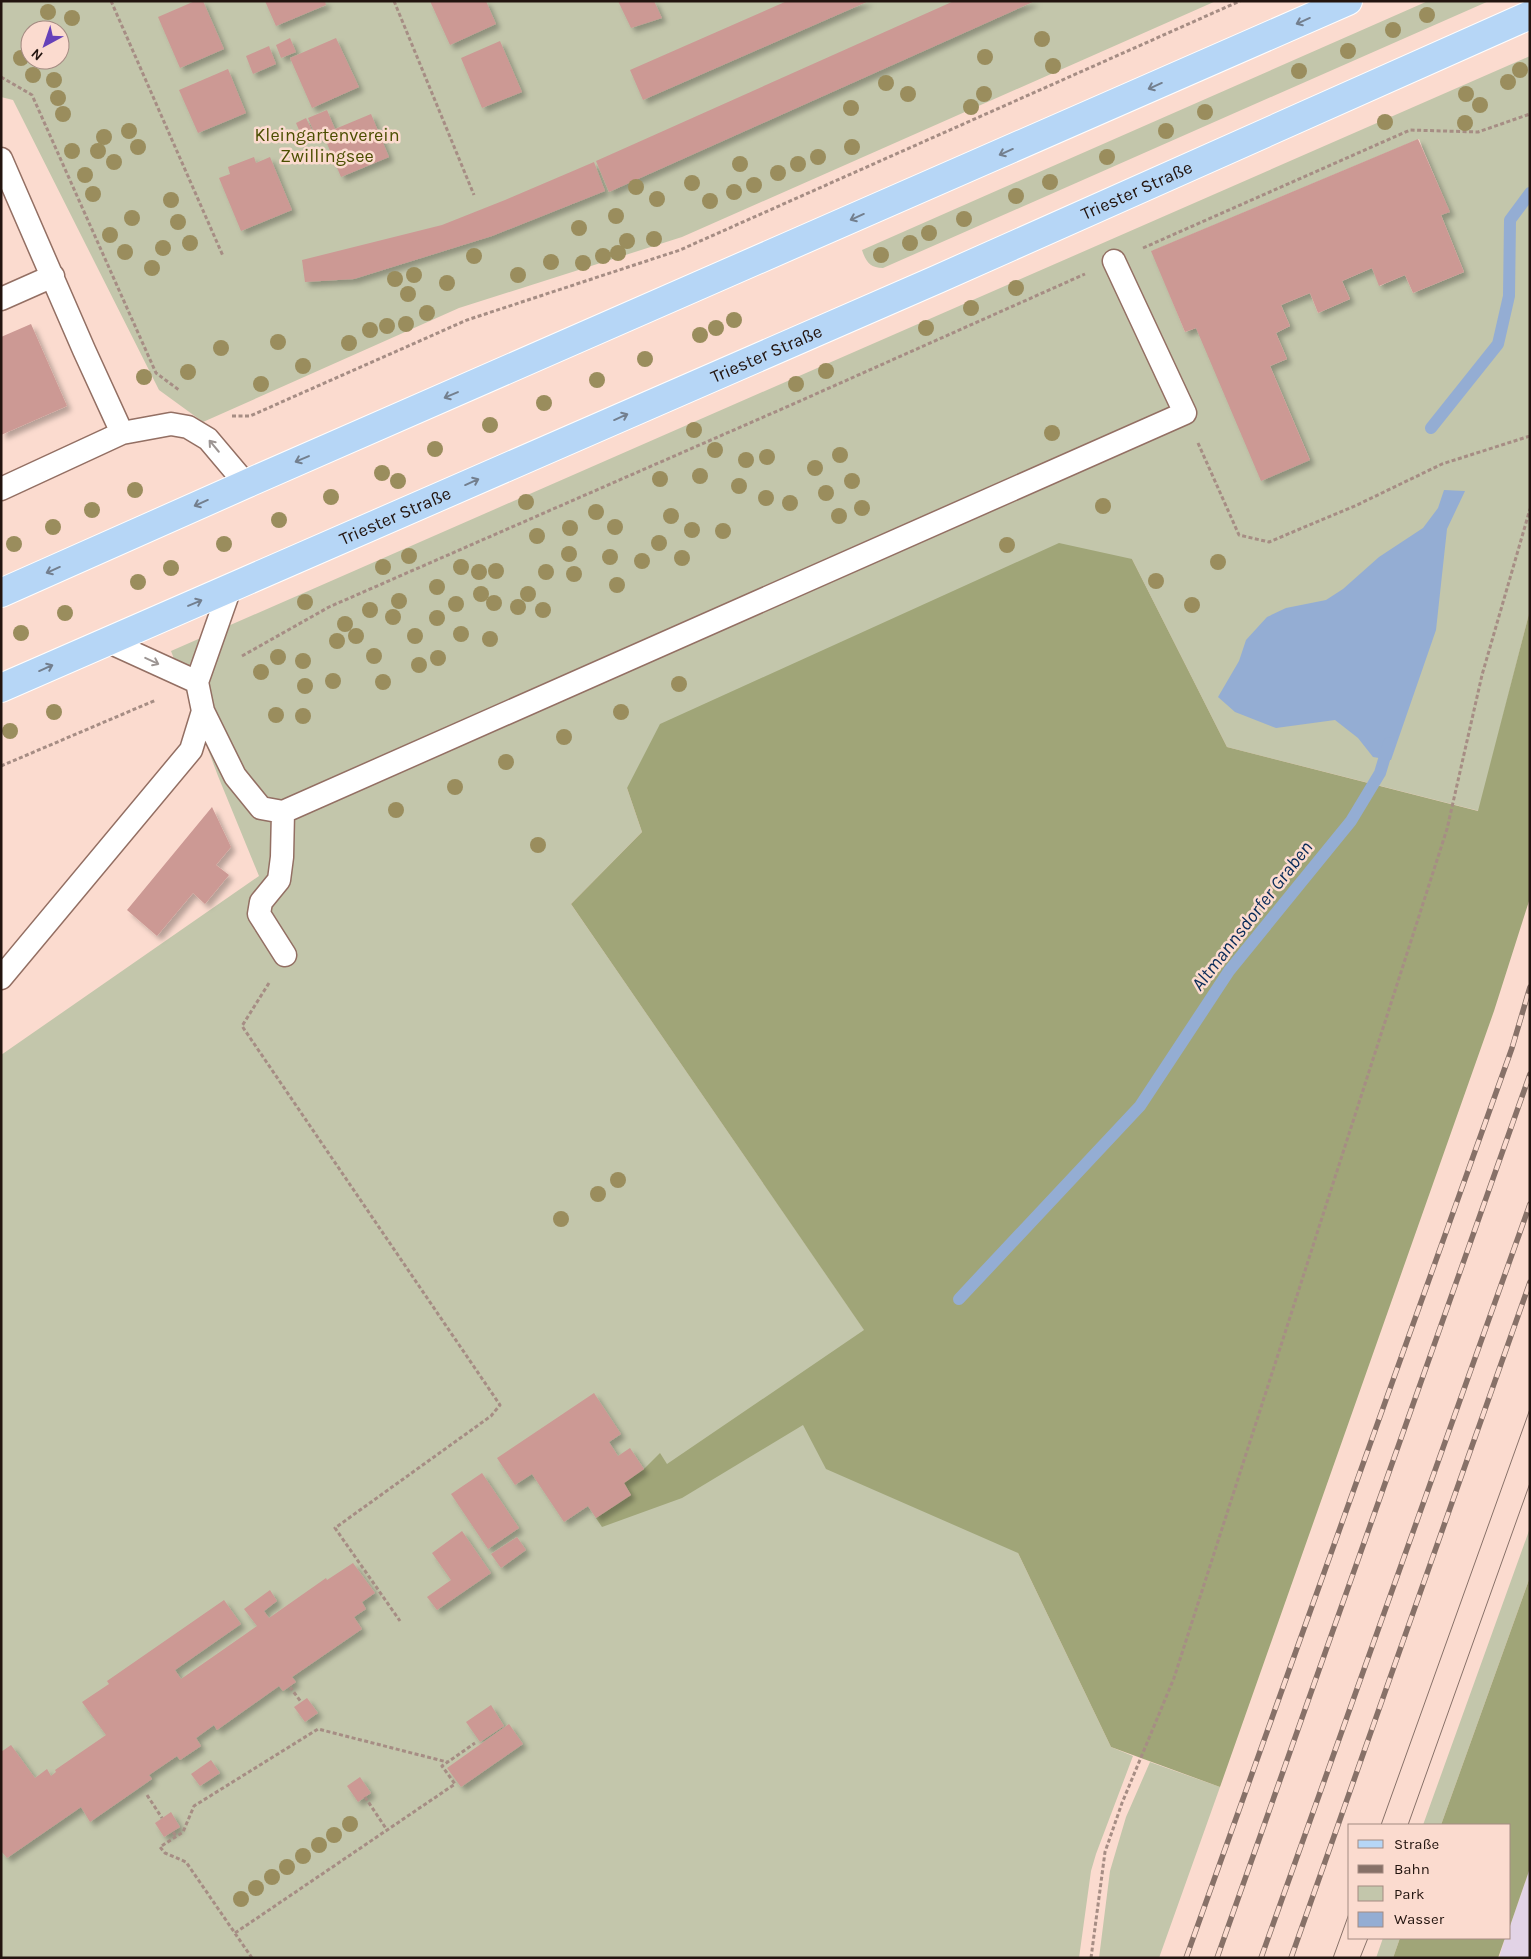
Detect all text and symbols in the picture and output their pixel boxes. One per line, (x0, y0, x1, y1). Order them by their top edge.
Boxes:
one-way arrow (1296, 16, 1311, 26)
north arrow (20, 20, 70, 70)
text: N (28, 45, 46, 64)
one-way arrow (1148, 82, 1163, 92)
park label: Kleingartenverein Zwillingsee (254, 124, 400, 167)
one-way arrow (999, 147, 1014, 157)
street label: Triester Straße (1078, 156, 1196, 225)
one-way arrow (850, 212, 865, 222)
street label: Triester Straße (707, 320, 825, 388)
one-way arrow (444, 391, 459, 400)
one-way arrow (613, 411, 628, 421)
one-way arrow (208, 440, 220, 453)
one-way arrow (295, 455, 310, 465)
one-way arrow (464, 476, 479, 486)
street label: Triester Straße (336, 482, 454, 550)
one-way arrow (194, 499, 209, 509)
one-way arrow (46, 565, 61, 575)
one-way arrow (187, 598, 202, 608)
one-way arrow (144, 656, 159, 666)
one-way arrow (38, 662, 53, 672)
water label: Altmannsdorfer Graben (1187, 837, 1317, 995)
legend (1348, 1824, 1511, 1939)
text: Straße (1394, 1835, 1439, 1853)
text: Bahn (1394, 1860, 1430, 1878)
text: Park (1394, 1885, 1424, 1903)
text: Wasser (1394, 1910, 1445, 1928)

